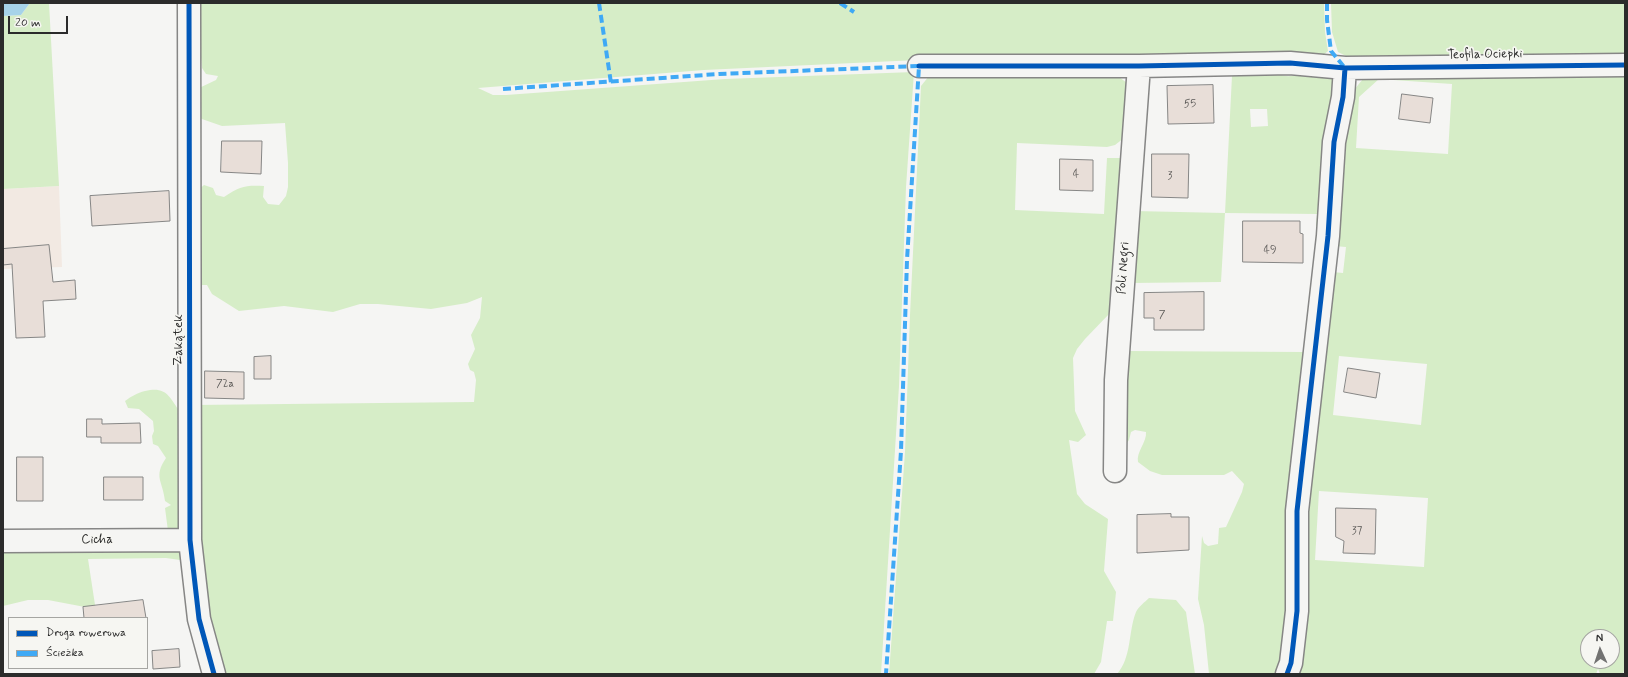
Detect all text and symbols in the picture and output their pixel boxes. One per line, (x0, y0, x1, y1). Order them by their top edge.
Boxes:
scale bar (10, 8, 70, 34)
text: 20 m (15, 15, 41, 31)
street label: Teofila Ociepki (1447, 47, 1523, 63)
house number: 55 (1184, 98, 1196, 112)
house number: 4 (1073, 168, 1079, 182)
house number: 3 (1168, 170, 1172, 184)
street label: Poli Negri (1114, 241, 1134, 295)
house number: 49 (1264, 244, 1276, 258)
house number: 7 (1159, 309, 1165, 323)
street label: Zakątek (171, 314, 187, 366)
house number: 72a (216, 378, 234, 392)
house number: 37 (1352, 525, 1362, 539)
street label: Cicha (81, 532, 113, 548)
legend (8, 617, 148, 669)
text: Droga rowerowa (46, 625, 126, 641)
north arrow (1580, 629, 1620, 669)
text: N (1595, 631, 1603, 645)
text: Ścieżka (46, 645, 84, 661)

